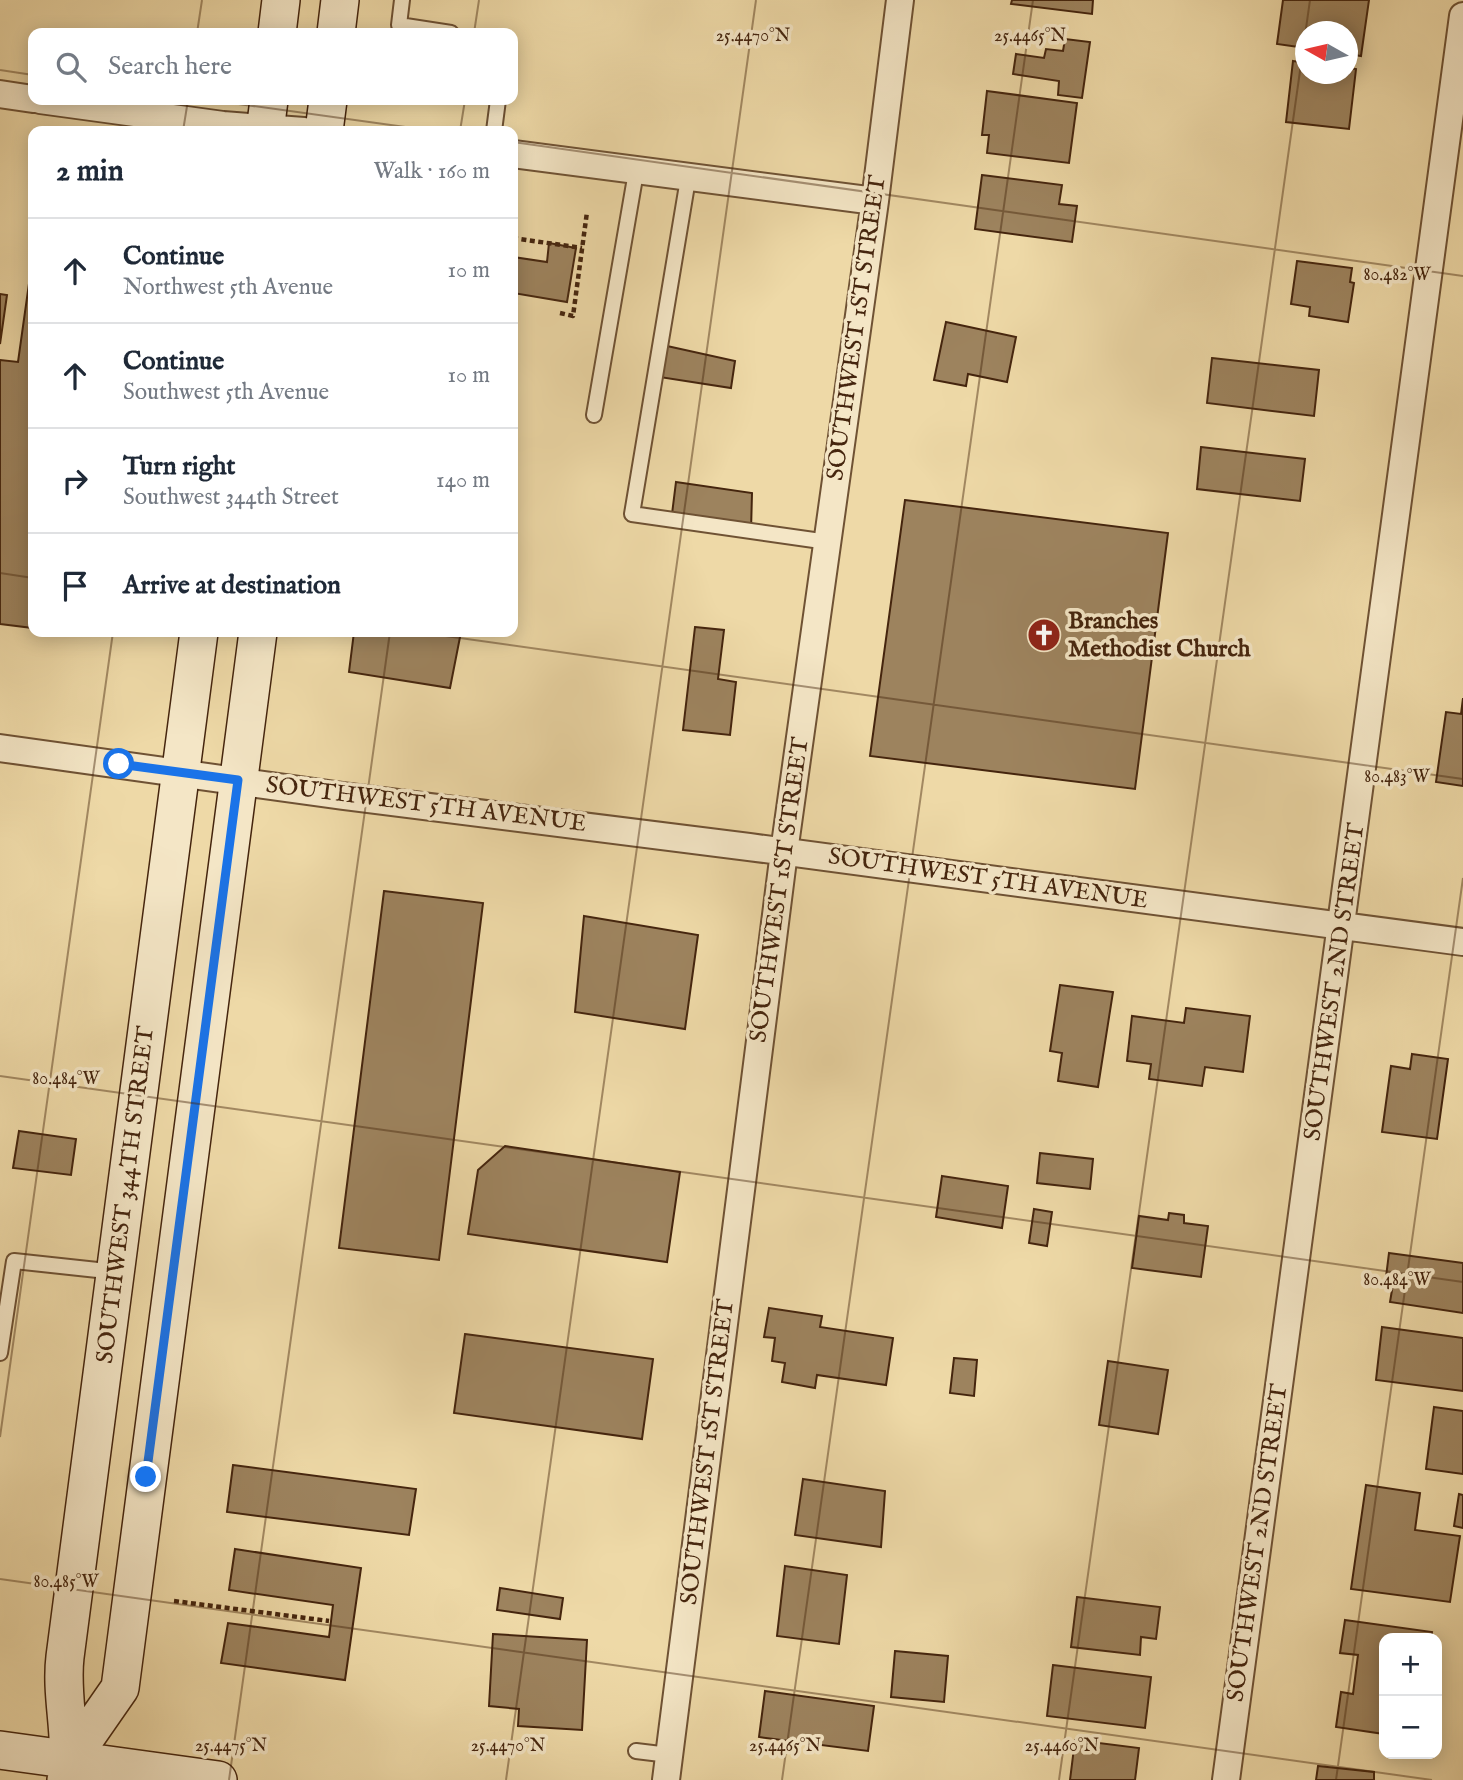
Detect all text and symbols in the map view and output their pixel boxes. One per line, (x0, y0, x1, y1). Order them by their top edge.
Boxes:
north arrow (1295, 21, 1358, 84)
text: 25.4470°N (716, 25, 791, 48)
text: 25.4465°N (994, 25, 1066, 48)
search box (28, 28, 518, 105)
icon: search (52, 48, 90, 86)
text: Search here (108, 50, 232, 83)
text: 2 min (56, 153, 124, 191)
text: Walk · 160 m (373, 157, 490, 186)
street label: SOUTHWEST 1ST STREET (820, 173, 894, 483)
text: Continue (123, 240, 224, 273)
icon: ahead (56, 252, 94, 290)
text: 10 m (447, 256, 490, 285)
text: 80.482°W (1363, 264, 1431, 287)
text: Northwest 5th Avenue (123, 273, 333, 302)
text: Continue (123, 345, 224, 378)
icon: ahead (56, 357, 94, 395)
text: 10 m (447, 361, 490, 390)
text: Southwest 5th Avenue (123, 378, 329, 407)
text: Turn right (123, 450, 236, 483)
icon: right (56, 462, 94, 500)
text: 140 m (436, 466, 490, 495)
text: Southwest 344th Street (123, 483, 339, 512)
icon: arrive (56, 567, 94, 605)
text: Arrive at destination (123, 569, 341, 602)
place label: Branches Methodist Church (1068, 606, 1251, 665)
church icon: Branches Methodist Church (1025, 616, 1063, 654)
street label: SOUTHWEST 1ST STREET (743, 735, 817, 1045)
route start (103, 748, 134, 779)
text: 80.483°W (1364, 766, 1431, 789)
street label: SOUTHWEST 5TH AVENUE (264, 770, 588, 840)
street label: SOUTHWEST 2ND STREET (1297, 821, 1373, 1143)
street label: SOUTHWEST 5TH AVENUE (826, 841, 1150, 917)
street label: SOUTHWEST 344TH STREET (90, 1024, 162, 1365)
text: 80.484°W (32, 1068, 101, 1091)
text: 80.484°W (1363, 1269, 1432, 1292)
street label: SOUTHWEST 1ST STREET (674, 1297, 742, 1607)
street label: SOUTHWEST 2ND STREET (1220, 1382, 1296, 1704)
route end (130, 1461, 161, 1492)
text: 80.485°W (33, 1571, 99, 1594)
map controls (1379, 1633, 1442, 1759)
button: + (1379, 1633, 1442, 1696)
button: − (1379, 1696, 1442, 1759)
text: 25.4475°N (195, 1735, 268, 1758)
text: 25.4470°N (471, 1735, 546, 1758)
text: 25.4465°N (749, 1735, 821, 1758)
text: 25.4460°N (1025, 1735, 1100, 1758)

